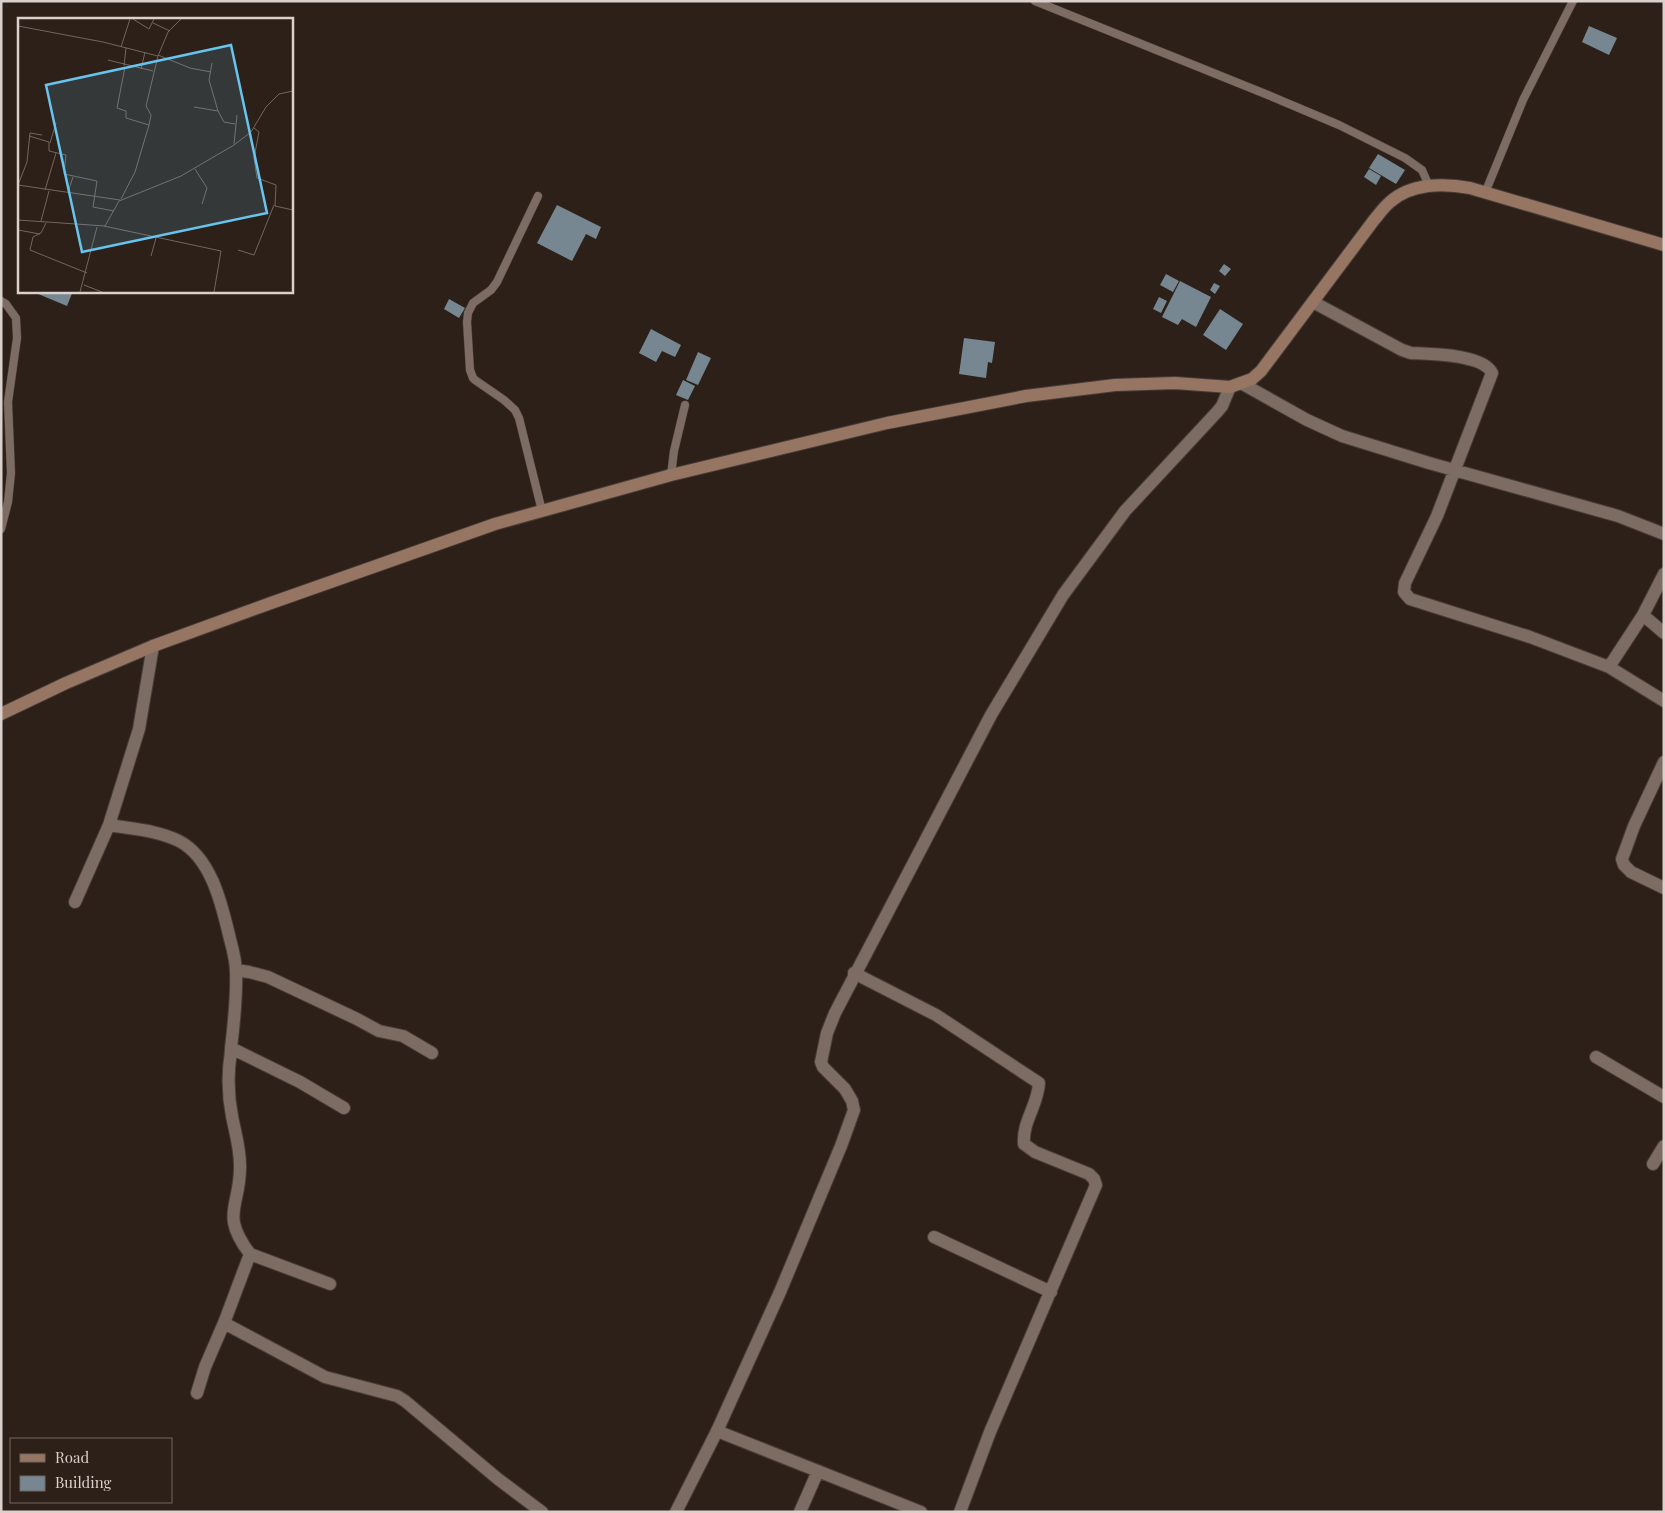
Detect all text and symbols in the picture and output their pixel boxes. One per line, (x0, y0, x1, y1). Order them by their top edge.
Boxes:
inset map (18, 18, 292, 292)
legend (10, 1438, 172, 1503)
text: Road (55, 1447, 89, 1467)
text: Building (55, 1472, 112, 1492)

